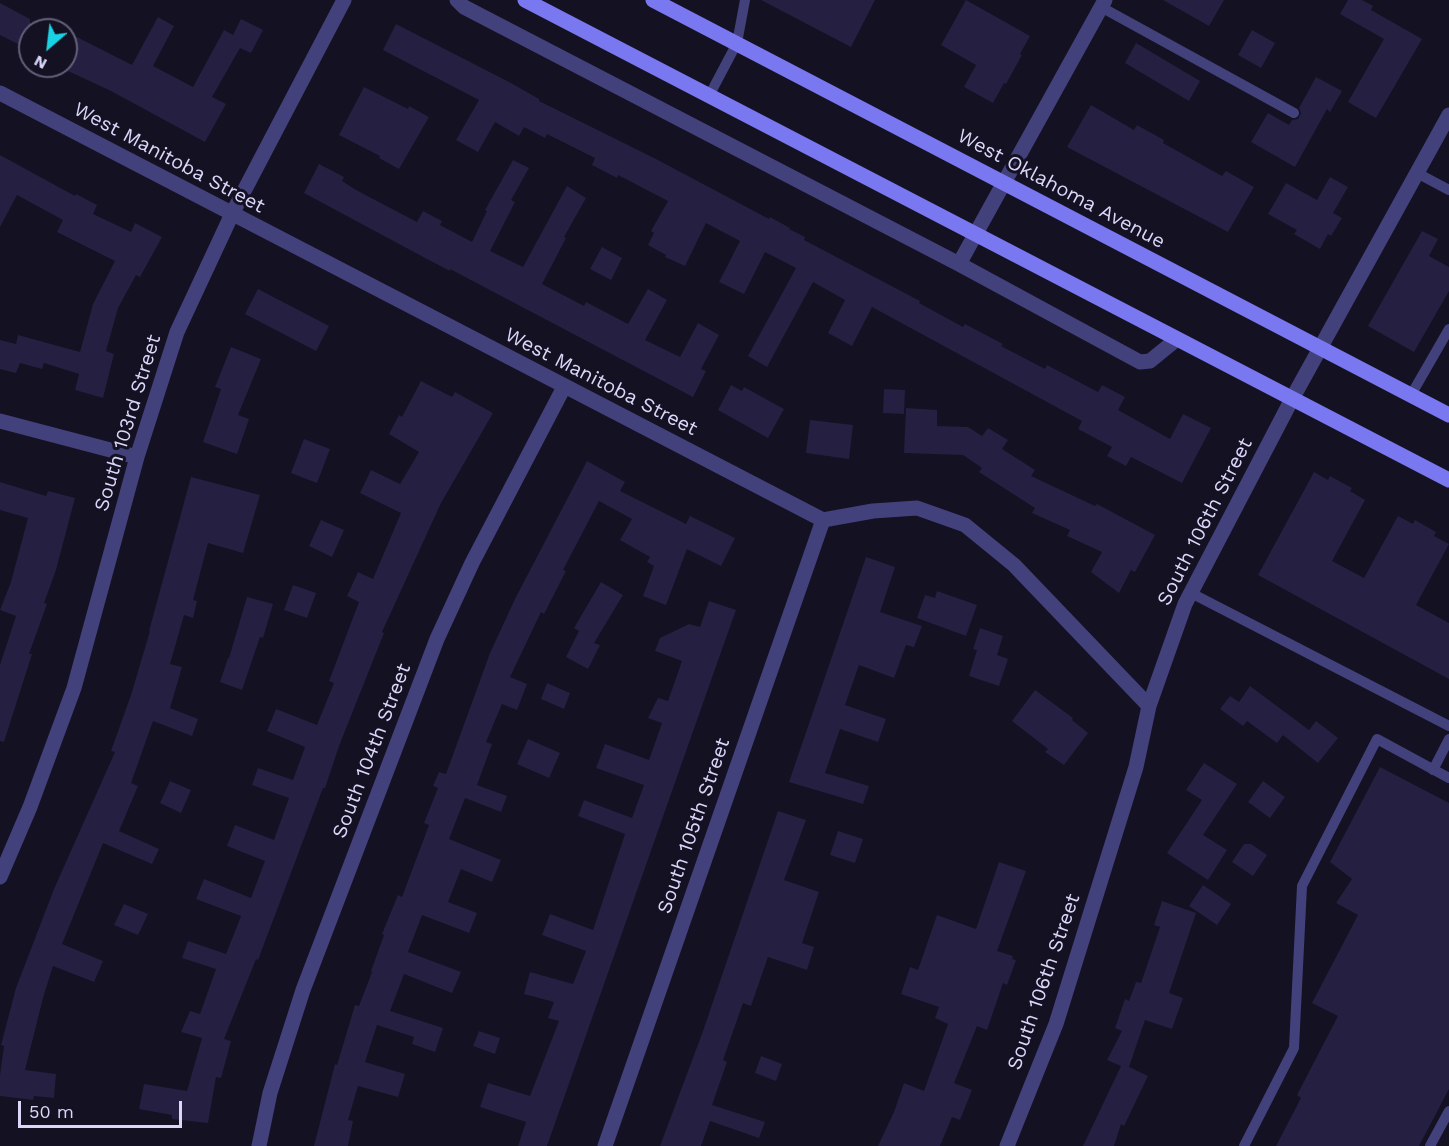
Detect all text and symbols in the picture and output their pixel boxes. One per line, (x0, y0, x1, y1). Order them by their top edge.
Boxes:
north arrow (18, 18, 78, 78)
text: N (31, 51, 50, 74)
street label: West Manitoba Street (69, 97, 269, 219)
street label: West Oklahoma Avenue (953, 124, 1169, 254)
street label: West Manitoba Street (501, 323, 701, 441)
street label: South 103rd Street (90, 332, 166, 514)
street label: South 106th Street (1152, 434, 1258, 610)
street label: South 104th Street (328, 660, 416, 842)
street label: South 105th Street (653, 735, 735, 917)
street label: South 106th Street (1003, 891, 1085, 1073)
scale bar (21, 1089, 184, 1127)
text: 50 m (29, 1101, 74, 1122)

